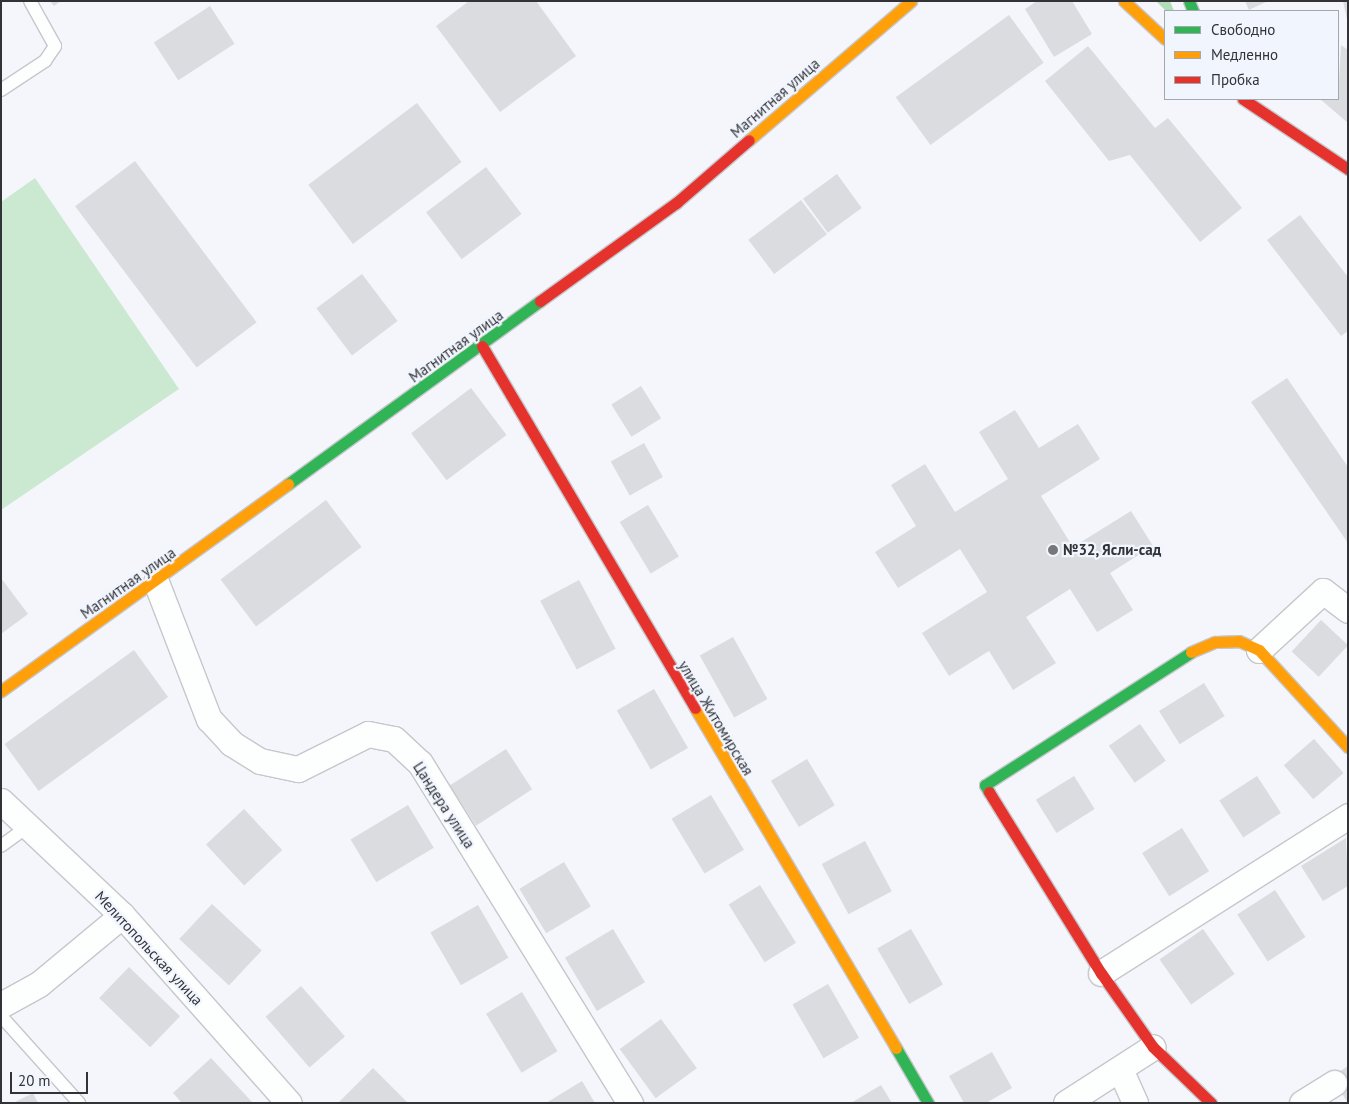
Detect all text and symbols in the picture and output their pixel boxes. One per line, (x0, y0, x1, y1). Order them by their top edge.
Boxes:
legend (1164, 10, 1339, 100)
text: Свободно (1211, 20, 1275, 39)
text: Медленно (1211, 45, 1278, 64)
street label: Магнитная улица (727, 54, 823, 142)
text: Пробка (1211, 70, 1260, 89)
street label: Магнитная улица (405, 306, 507, 386)
place label: №32, Ясли-сад (1063, 541, 1162, 559)
street label: Магнитная улица (77, 544, 179, 622)
marker: №32, Ясли-сад (1047, 544, 1059, 556)
street label: улица Житомирская (675, 657, 757, 779)
street label: Цандера улица (409, 758, 479, 852)
street label: Мелитопольская улица (91, 887, 207, 1009)
scale bar (12, 1062, 90, 1094)
text: 20 m (18, 1071, 51, 1090)

